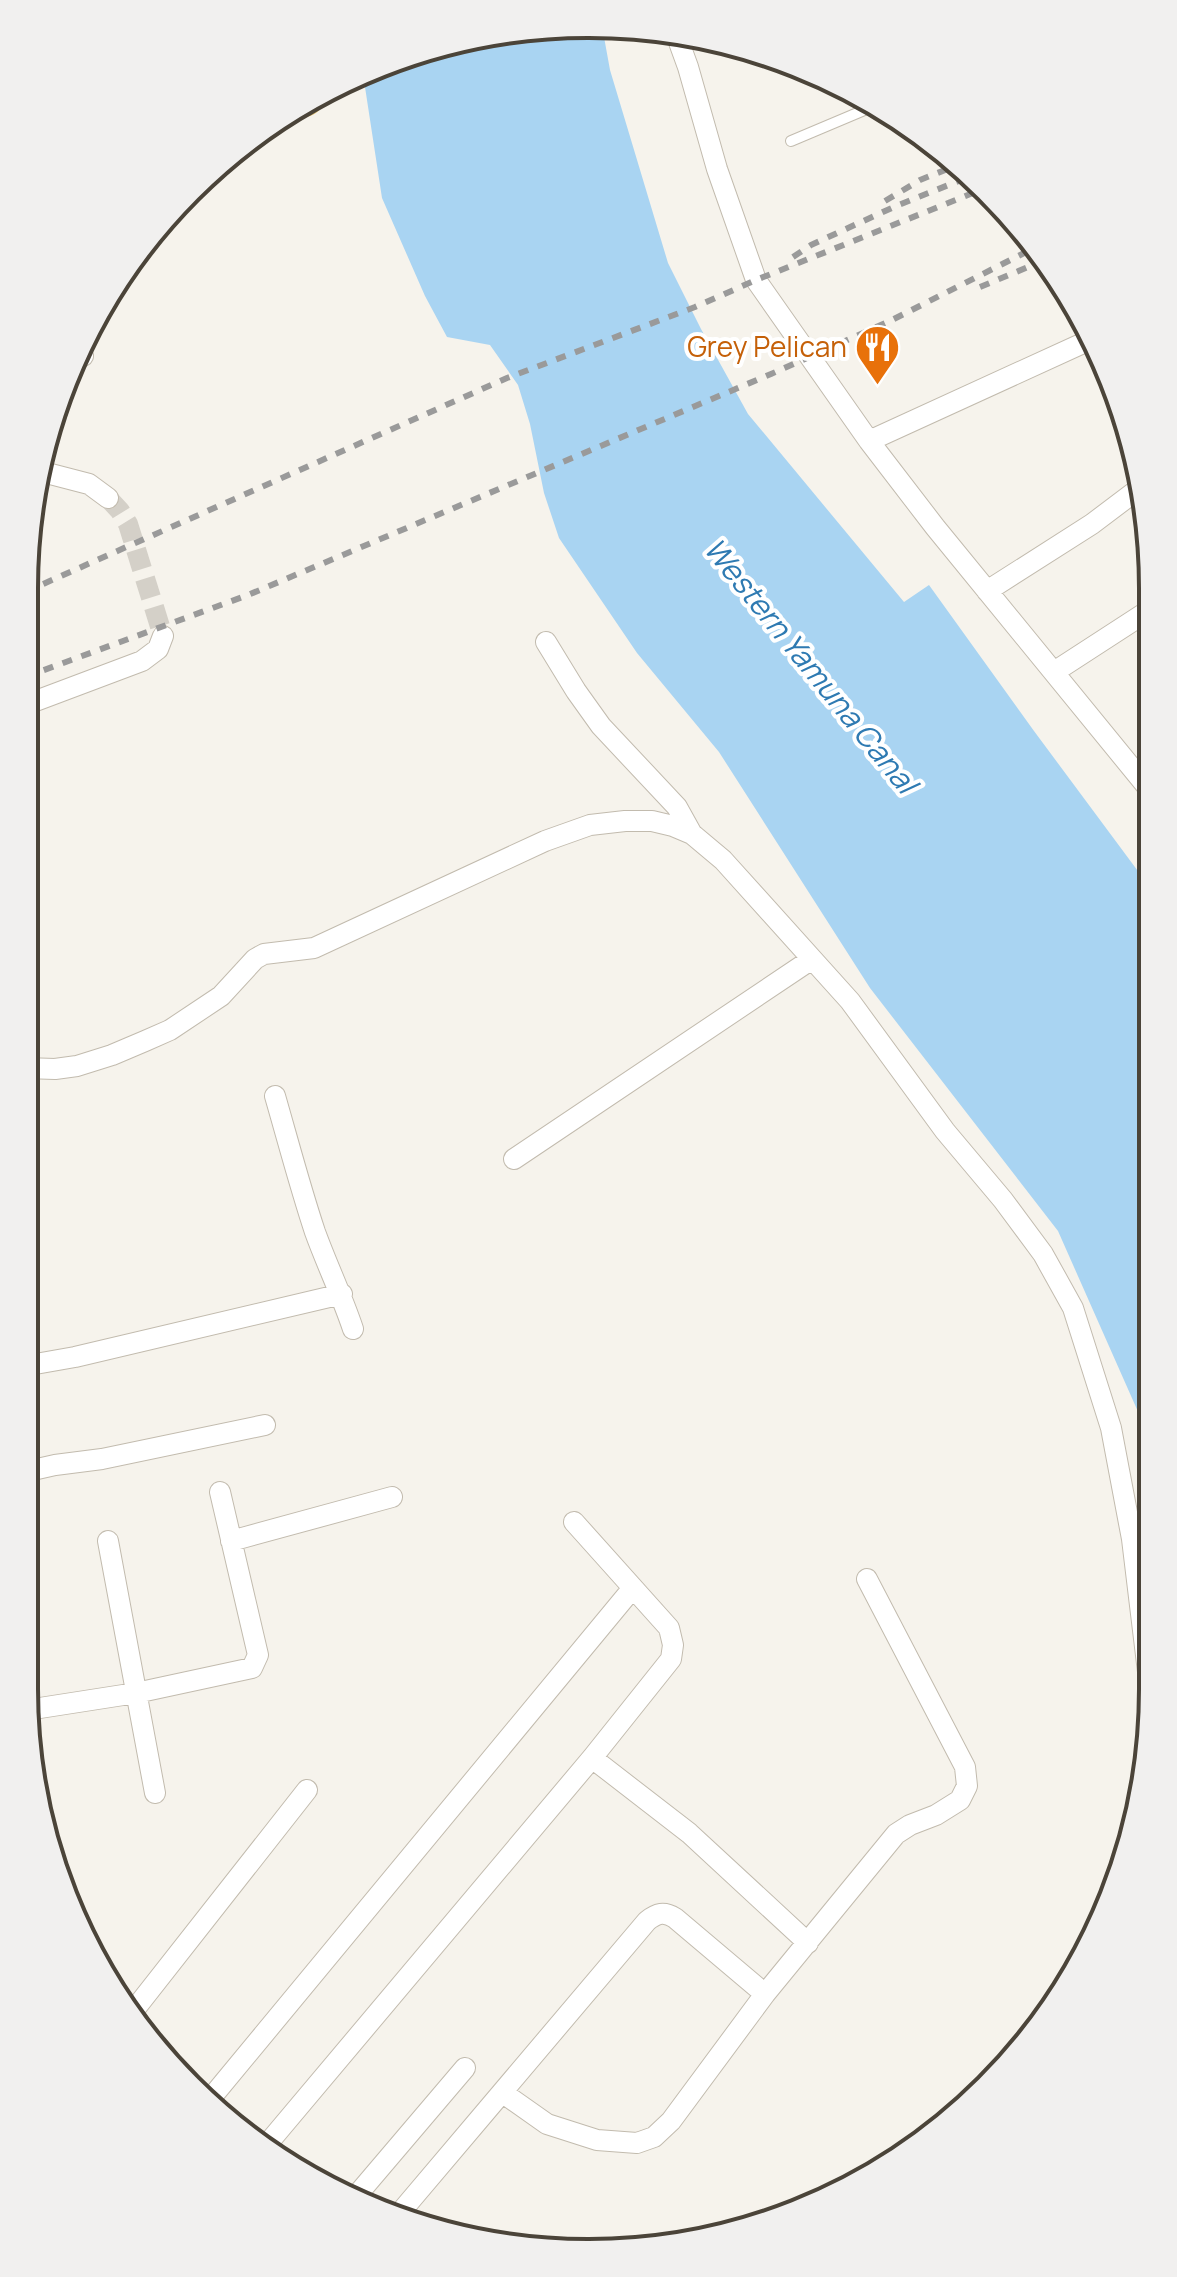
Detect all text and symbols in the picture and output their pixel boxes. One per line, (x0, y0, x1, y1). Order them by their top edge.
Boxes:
restaurant icon: Grey Pelican (854, 323, 902, 386)
place label: Grey Pelican (687, 327, 847, 365)
water label: Western Yamuna Canal (695, 529, 929, 804)

